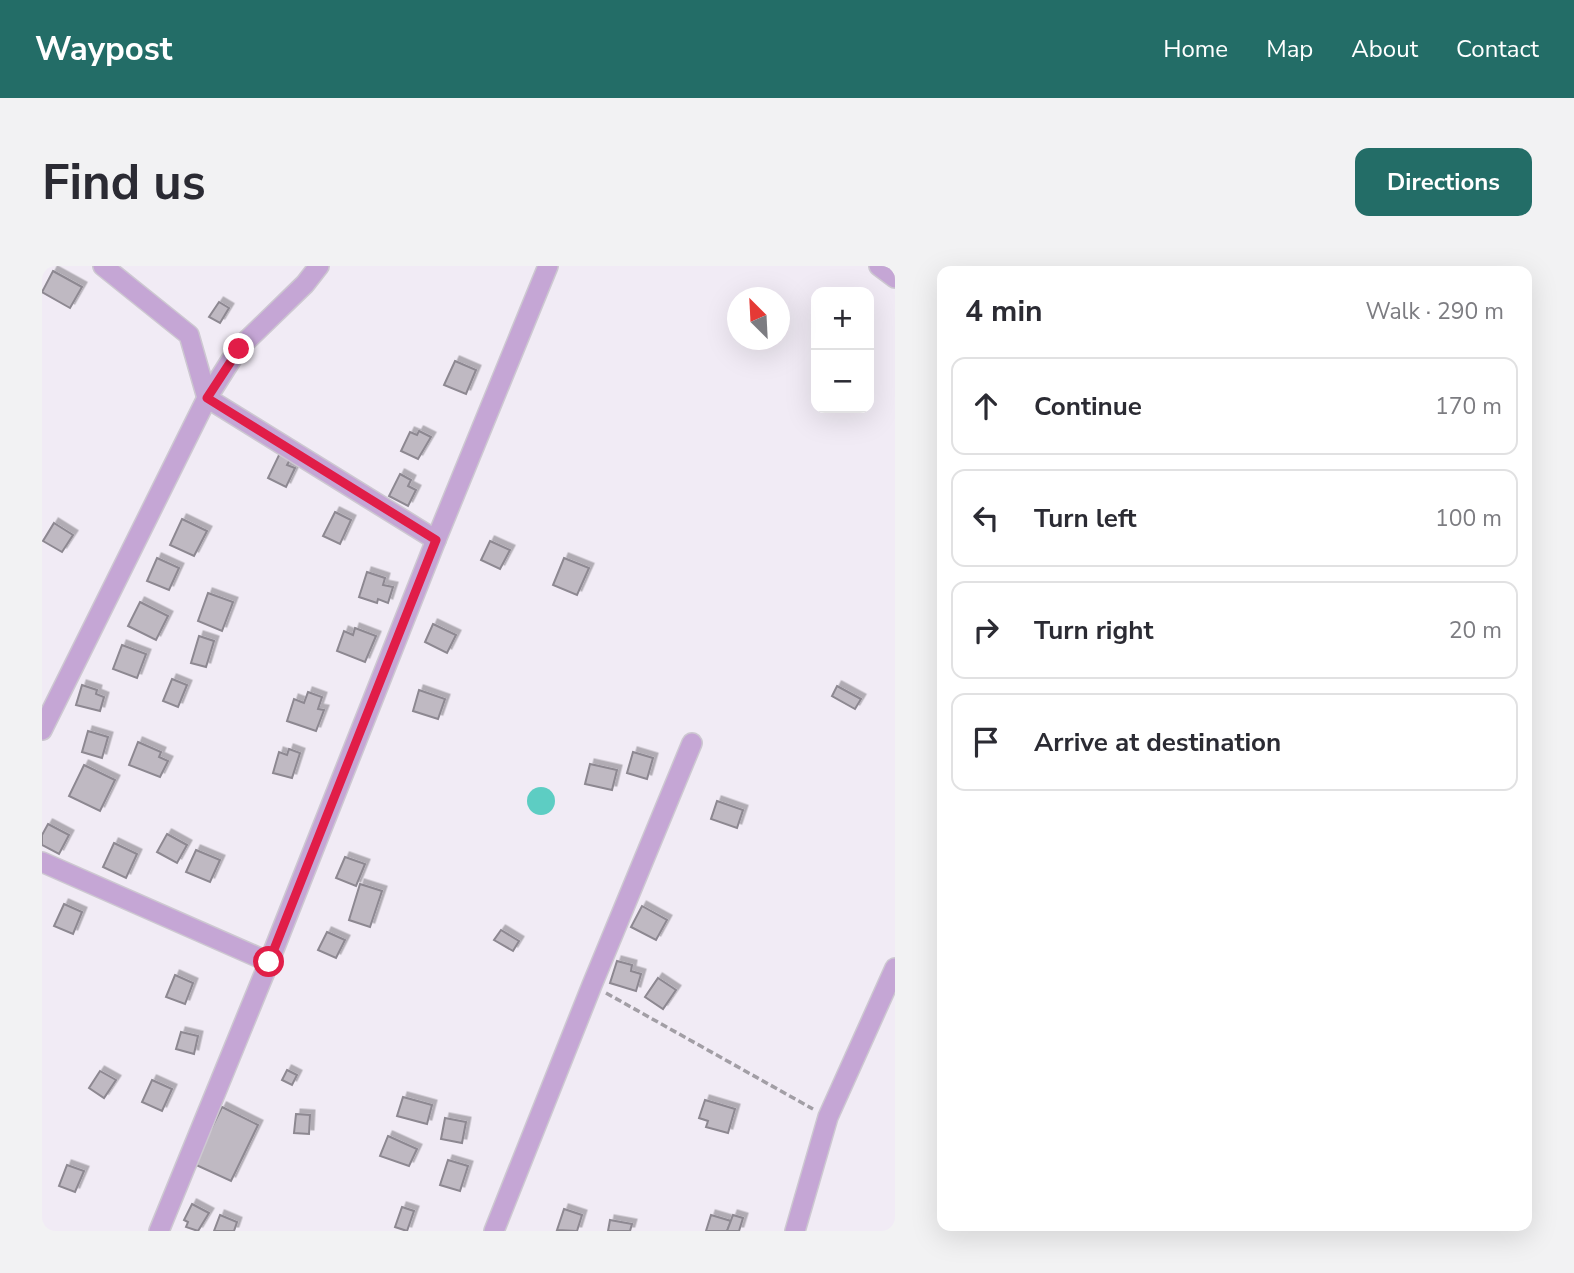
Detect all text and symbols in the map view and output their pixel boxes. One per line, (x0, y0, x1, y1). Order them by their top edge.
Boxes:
text: Waypost (35, 27, 172, 72)
text: Home (1163, 33, 1228, 65)
text: Map (1266, 33, 1313, 65)
text: About (1351, 33, 1418, 65)
text: Contact (1456, 33, 1539, 65)
button: Directions (1355, 148, 1532, 216)
text: Find us (42, 149, 206, 216)
north arrow (727, 287, 790, 350)
map controls (811, 287, 874, 413)
button: + (811, 287, 874, 350)
text: 4 min (965, 291, 1043, 332)
text: Walk · 290 m (1365, 296, 1504, 327)
route end (223, 333, 254, 364)
button: − (811, 350, 874, 413)
icon: ahead (967, 387, 1005, 425)
text: Continue (1034, 389, 1142, 424)
text: 170 m (1435, 391, 1502, 422)
icon: left (967, 499, 1005, 537)
text: Turn left (1034, 501, 1137, 536)
text: 100 m (1435, 503, 1502, 534)
icon: right (967, 611, 1005, 649)
text: Turn right (1034, 613, 1153, 648)
text: 20 m (1449, 615, 1502, 646)
icon: arrive (967, 723, 1005, 761)
text: Arrive at destination (1034, 725, 1281, 760)
route start (253, 946, 284, 977)

